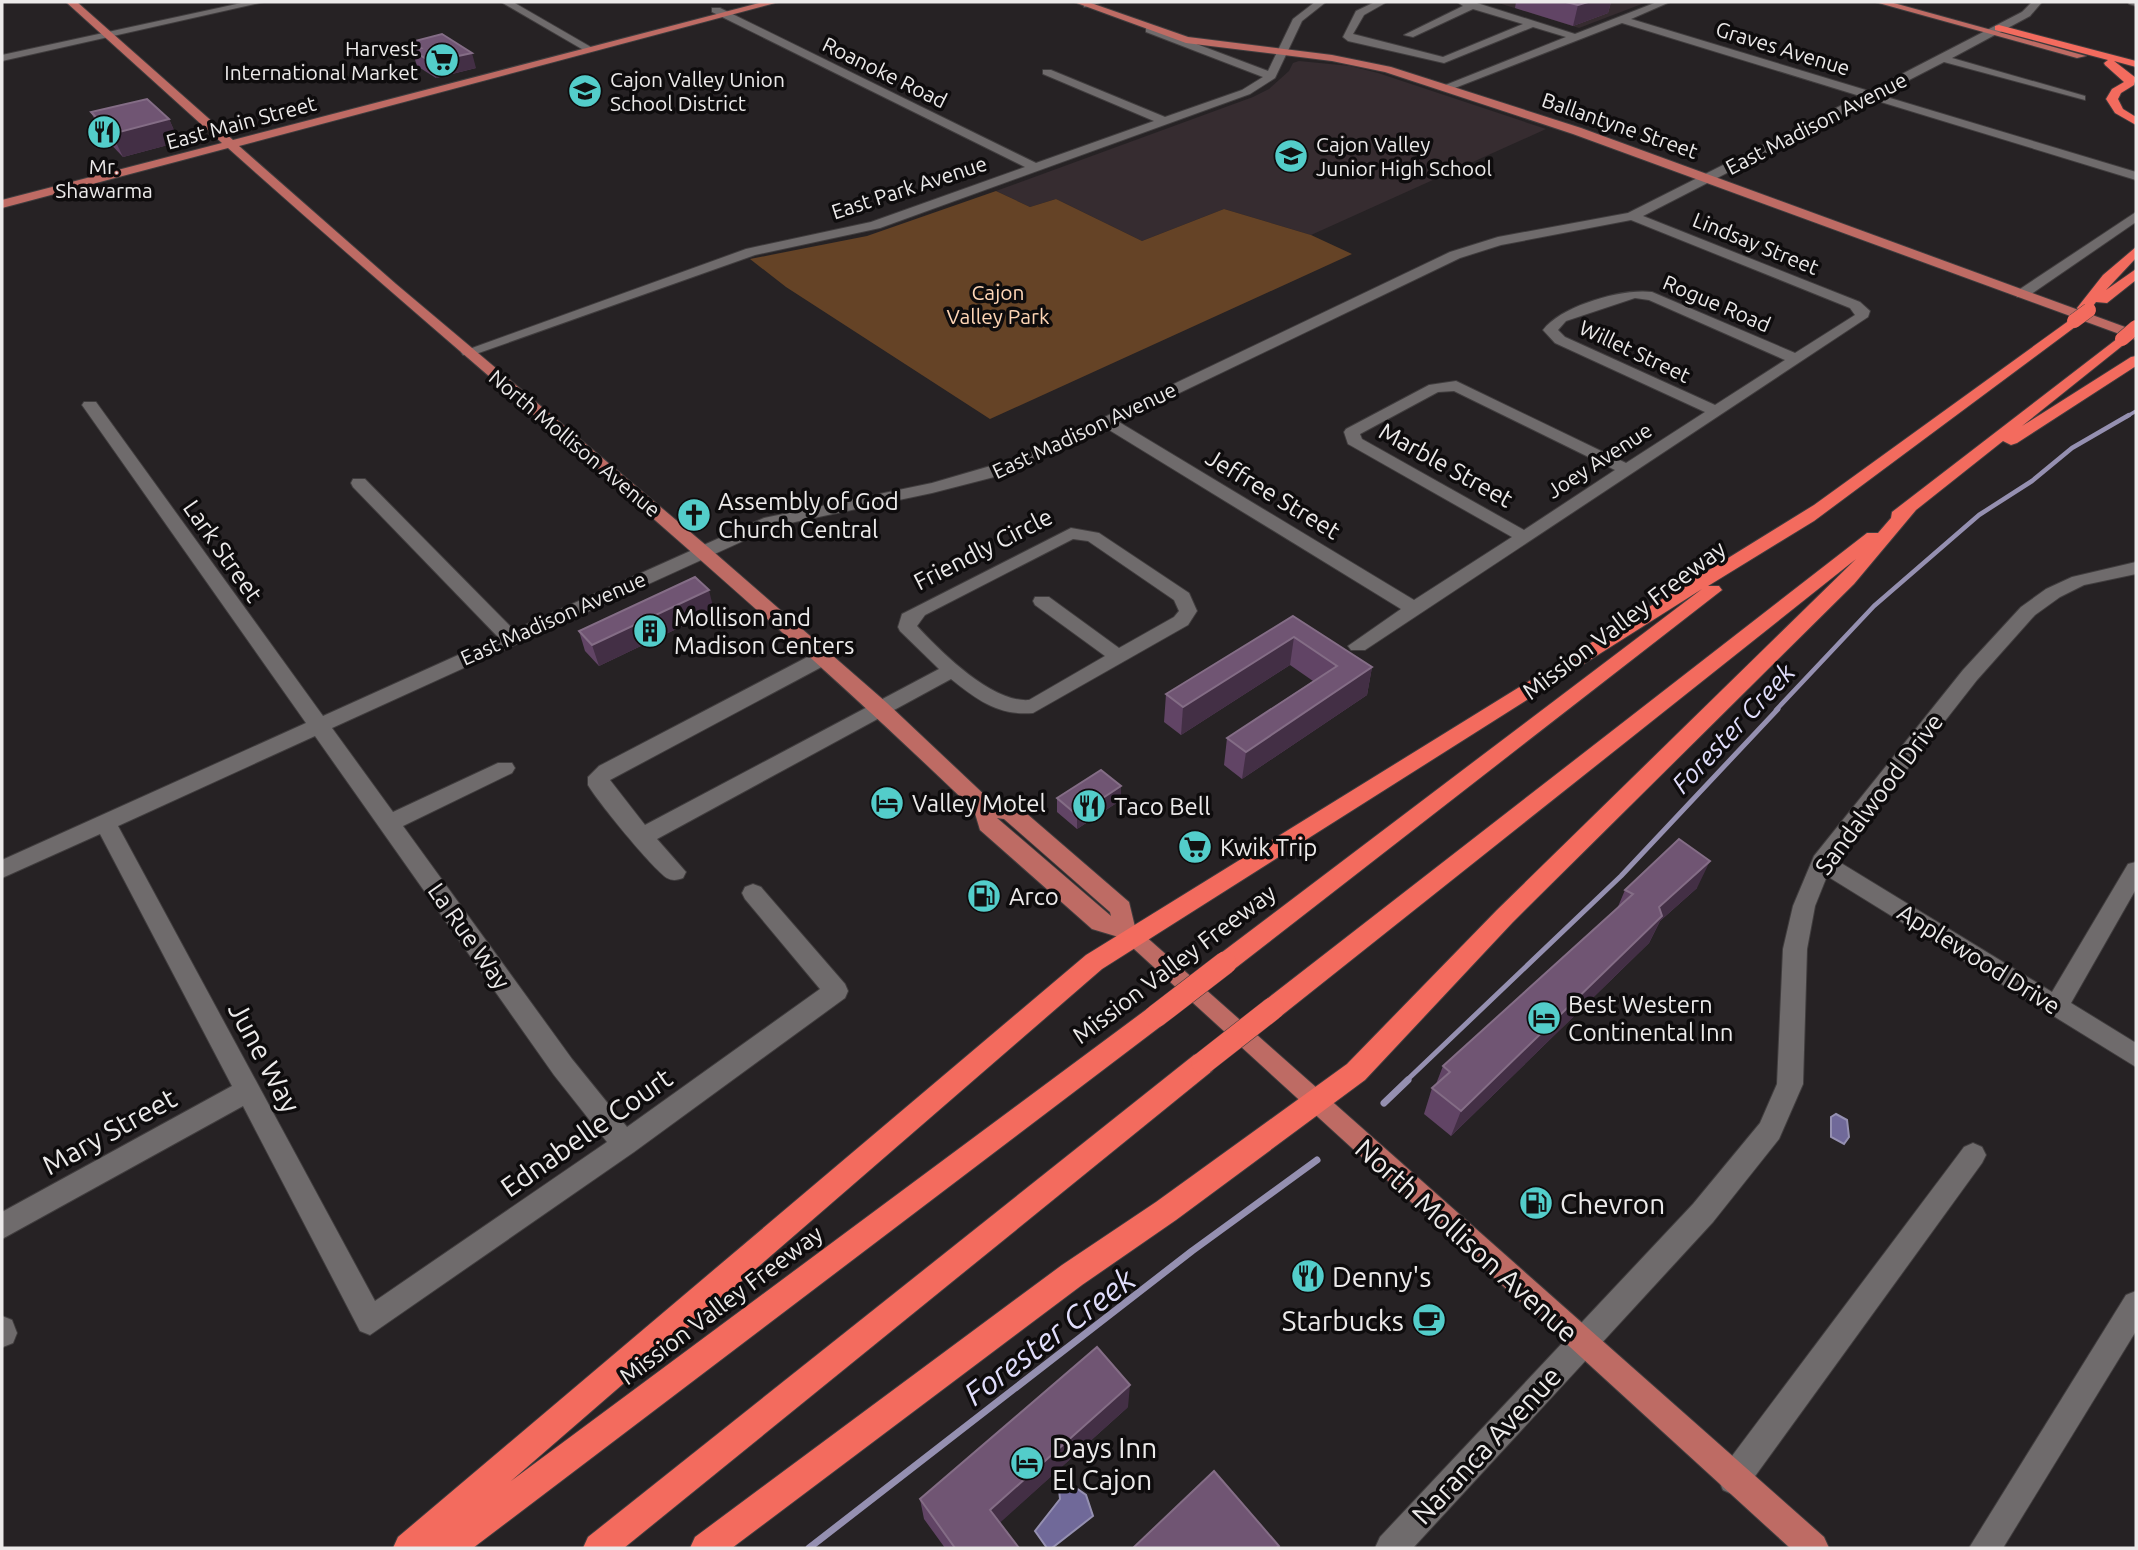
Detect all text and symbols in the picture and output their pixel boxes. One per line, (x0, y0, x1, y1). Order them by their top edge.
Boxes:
street label: Graves Avenue (1713, 16, 1853, 80)
street label: Roanoke Road (819, 32, 951, 112)
place label: Harvest International Market (224, 36, 418, 84)
supermarket icon: Harvest International Market (423, 41, 461, 79)
place label: Cajon Valley Union School District (610, 67, 785, 115)
street label: East Madison Avenue (1721, 67, 1911, 179)
school or university icon: Cajon Valley Union School District (566, 72, 604, 110)
street label: Ballantyne Street (1539, 87, 1701, 163)
street label: East Main Street (163, 90, 319, 154)
restaurant icon: Mr. Shawarma (85, 113, 123, 151)
place label: Cajon Valley Junior High School (1316, 132, 1492, 180)
school or university icon: Cajon Valley Junior High School (1272, 137, 1310, 175)
street label: East Park Avenue (828, 151, 990, 223)
place label: Mr. Shawarma (55, 154, 153, 202)
street label: Lindsay Street (1690, 207, 1822, 279)
street label: Rogue Road (1660, 270, 1774, 336)
park label: Cajon Valley Park (946, 280, 1050, 328)
street label: Willet Street (1576, 315, 1694, 387)
street label: North Mollison Avenue (485, 364, 665, 522)
street label: East Madison Avenue (988, 377, 1180, 483)
street label: Marble Street (1375, 417, 1518, 513)
street label: Joey Avenue (1542, 417, 1656, 503)
street label: Jeffree Street (1201, 443, 1345, 545)
place label: Assembly of God Church Central (718, 488, 899, 543)
street label: Lark Street (178, 495, 268, 608)
church icon: Assembly of God Church Central (675, 496, 713, 534)
street label: Friendly Circle (909, 503, 1057, 595)
street label: Mission Valley Freeway (1517, 535, 1731, 705)
street label: East Madison Avenue (457, 566, 649, 670)
place label: Mollison and Madison Centers (674, 604, 855, 659)
building icon: Mollison and Madison Centers (631, 612, 669, 650)
water label: Forester Creek (1666, 657, 1801, 799)
street label: Sandalwood Drive (1810, 708, 1948, 880)
hotel icon: Valley Motel (868, 784, 906, 822)
restaurant icon: Taco Bell (1070, 787, 1108, 825)
place label: Valley Motel (912, 790, 1046, 817)
place label: Taco Bell (1114, 793, 1210, 820)
supermarket icon: Kwik Trip (1176, 828, 1214, 866)
place label: Kwik Trip (1220, 834, 1317, 861)
fuel station icon: Arco (965, 877, 1003, 915)
street label: La Rue Way (423, 878, 516, 995)
street label: Mission Valley Freeway (1067, 879, 1281, 1049)
place label: Arco (1009, 883, 1059, 910)
street label: Applewood Drive (1893, 898, 2065, 1020)
place label: Best Western Continental Inn (1568, 991, 1733, 1046)
street label: June Way (223, 996, 307, 1118)
hotel icon: Best Western Continental Inn (1525, 999, 1563, 1037)
street label: Ednabelle Court (494, 1061, 678, 1203)
street label: Mary Street (37, 1082, 181, 1180)
street label: North Mollison Avenue (1350, 1132, 1584, 1348)
fuel station icon: Chevron (1517, 1184, 1555, 1222)
place label: Chevron (1560, 1188, 1665, 1219)
street label: Mission Valley Freeway (614, 1220, 828, 1390)
restaurant icon: Denny's (1289, 1257, 1327, 1295)
water label: Forester Creek (957, 1260, 1142, 1412)
place label: Denny's (1332, 1261, 1431, 1292)
cafe icon: Starbucks (1410, 1301, 1448, 1339)
place label: Starbucks (1282, 1305, 1404, 1336)
street label: Naranca Avenue (1405, 1360, 1567, 1530)
place label: Days Inn El Cajon (1052, 1432, 1157, 1495)
hotel icon: Days Inn El Cajon (1008, 1444, 1046, 1482)

